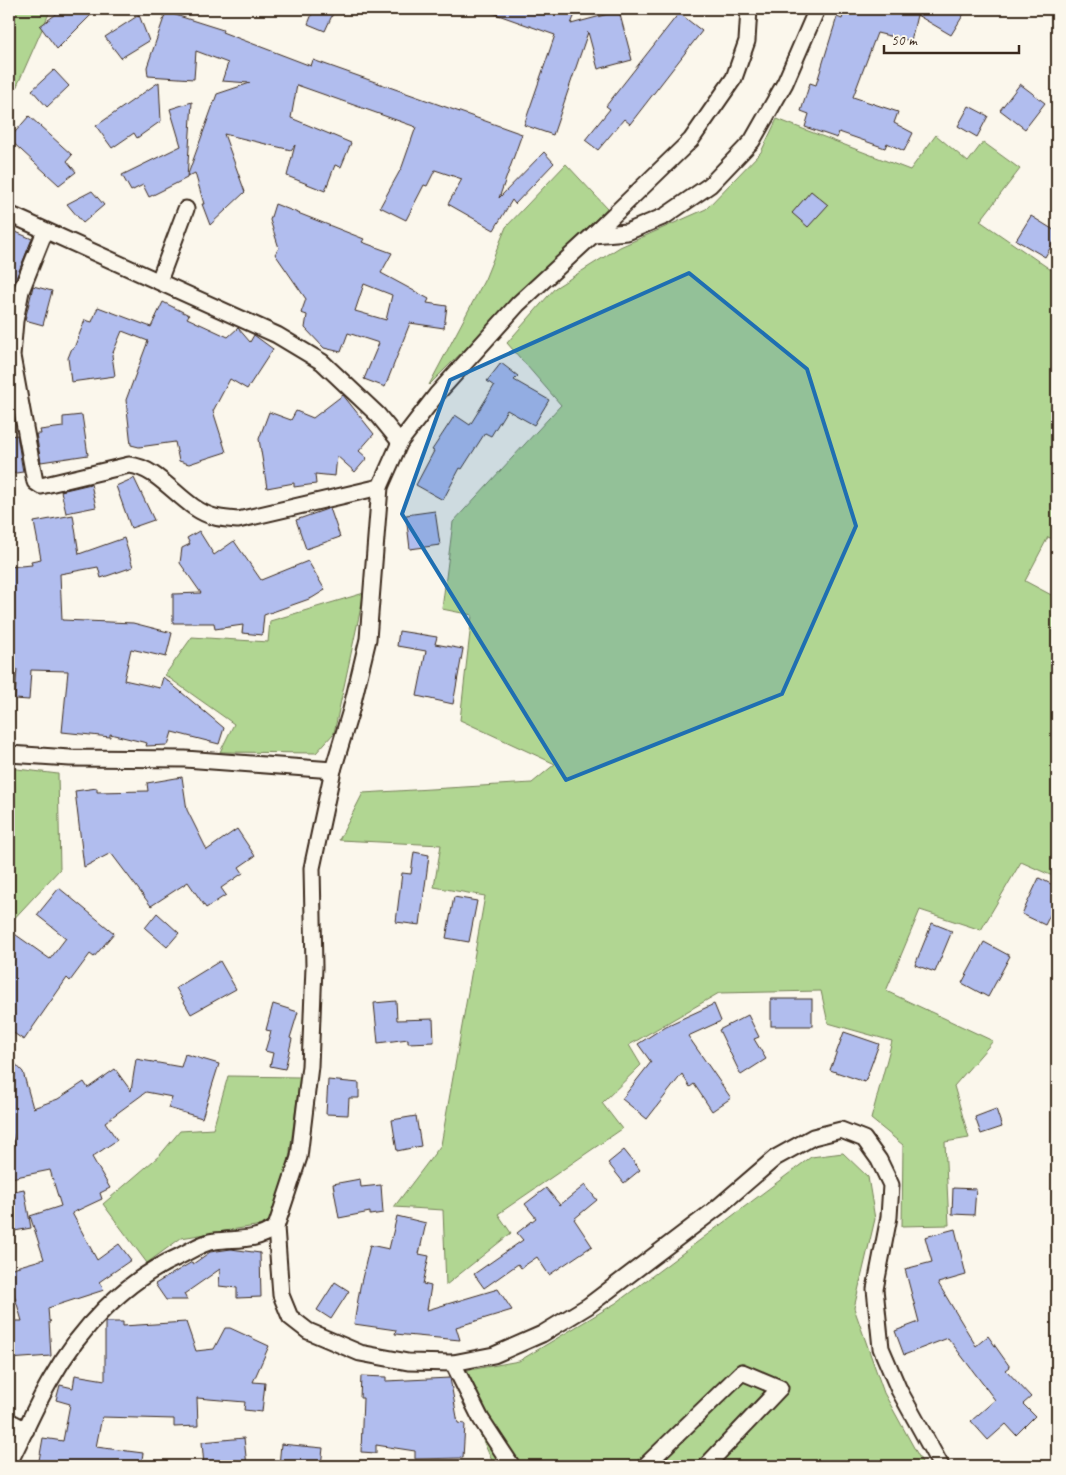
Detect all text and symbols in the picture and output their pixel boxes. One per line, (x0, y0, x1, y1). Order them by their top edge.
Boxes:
scale bar (884, 22, 1018, 54)
text: 50 m (891, 31, 918, 50)

